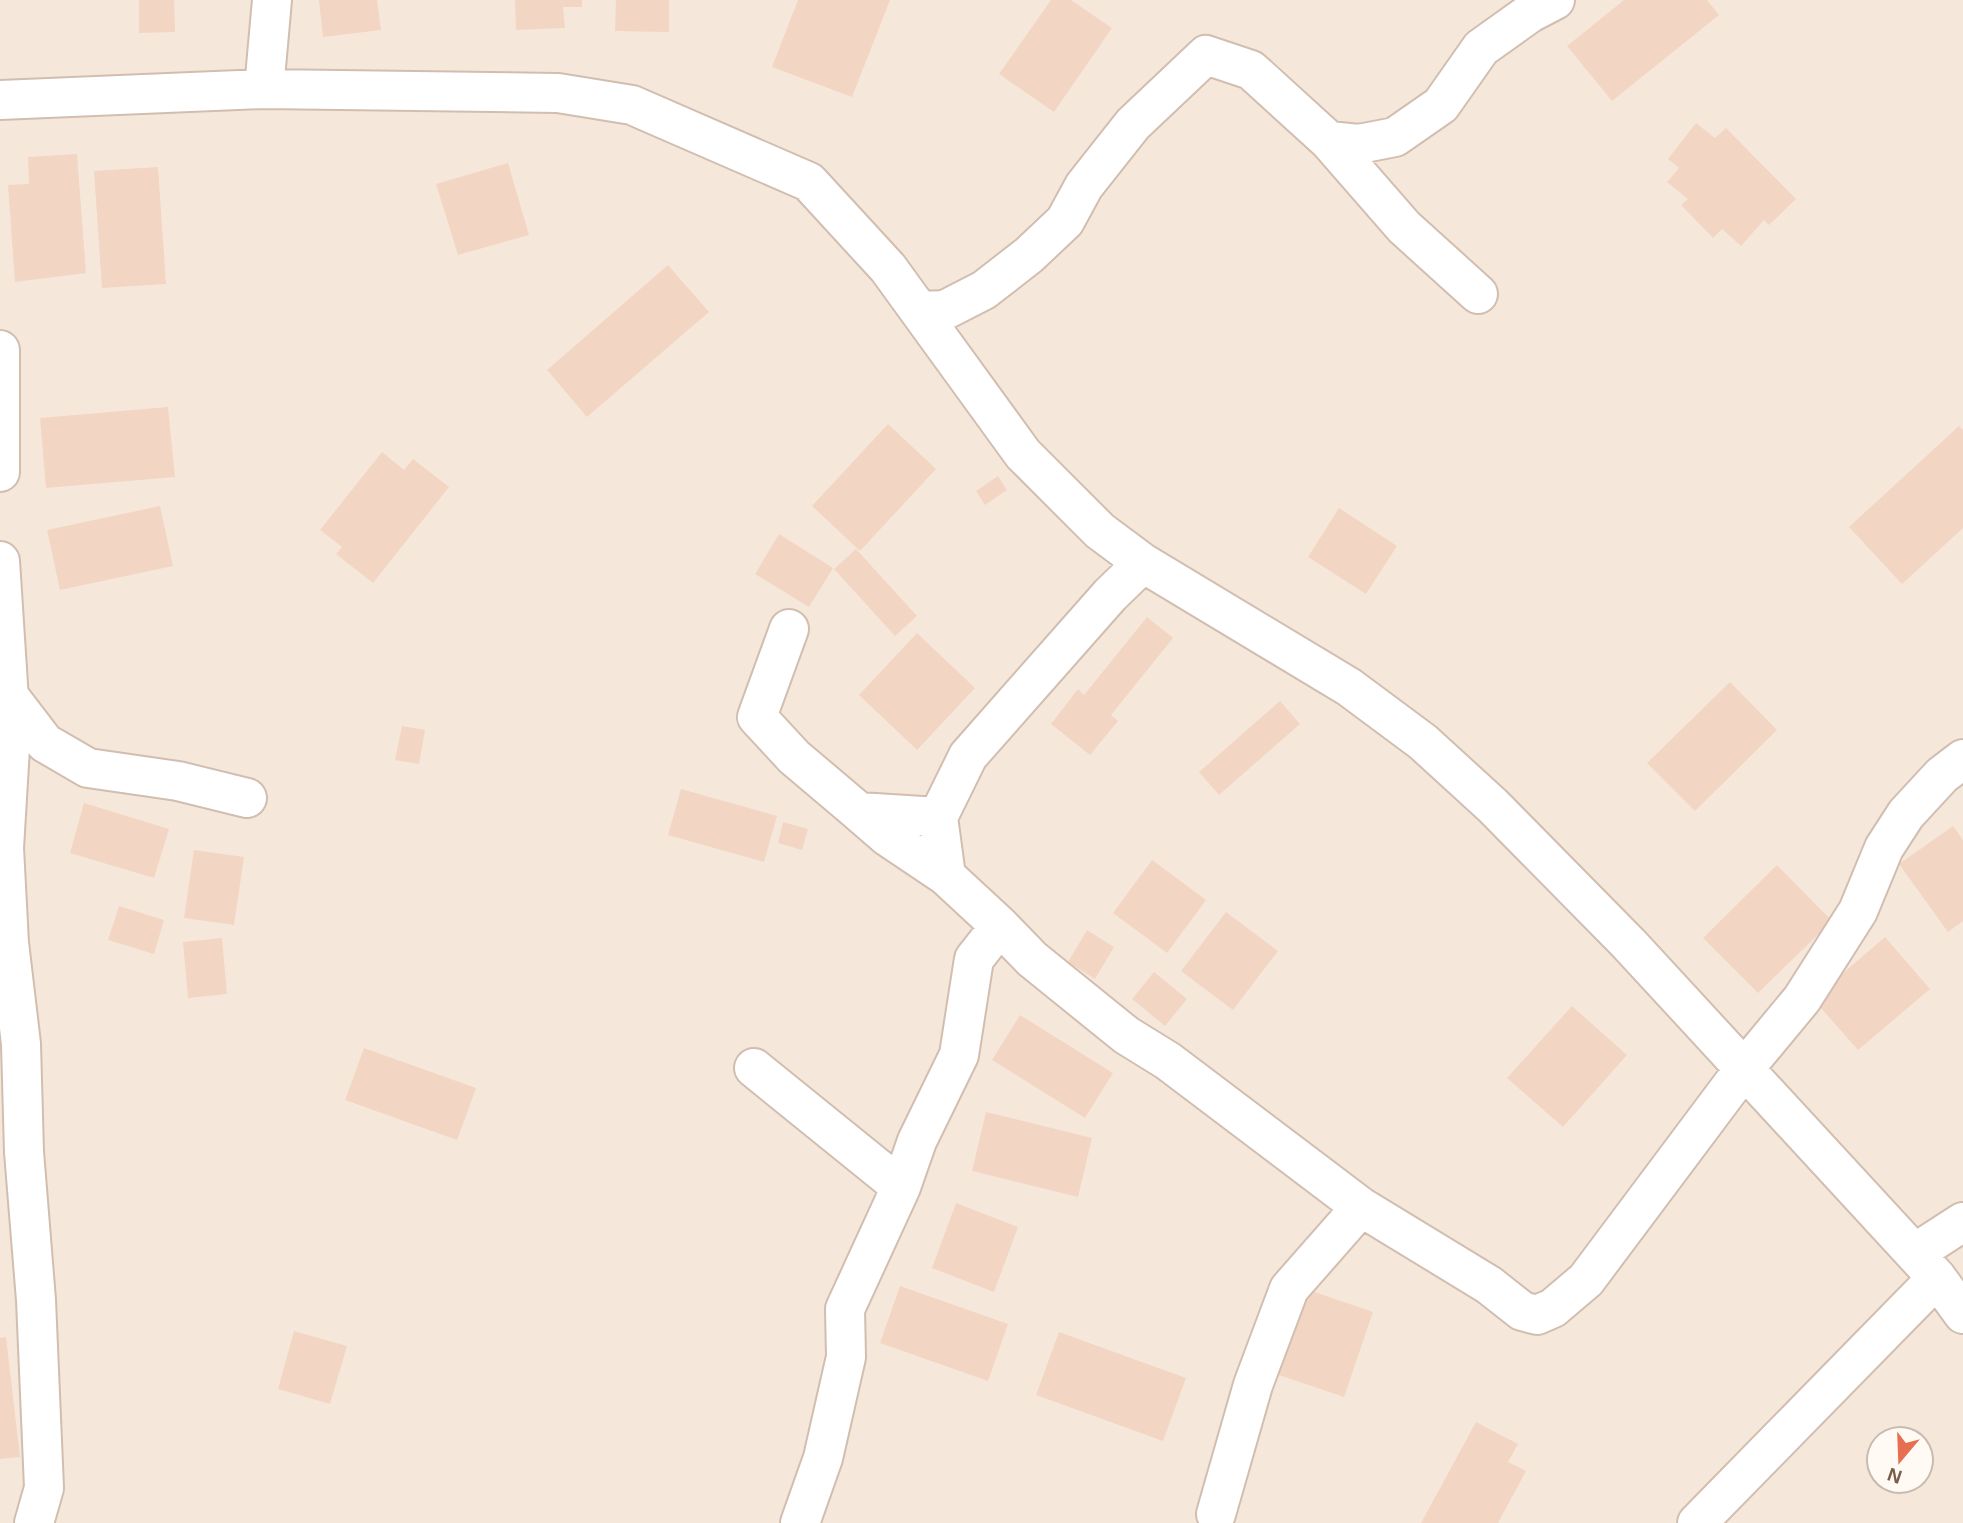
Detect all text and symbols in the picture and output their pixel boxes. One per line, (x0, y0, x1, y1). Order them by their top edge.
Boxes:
north arrow (1865, 1425, 1935, 1495)
text: N (1885, 1463, 1905, 1488)

